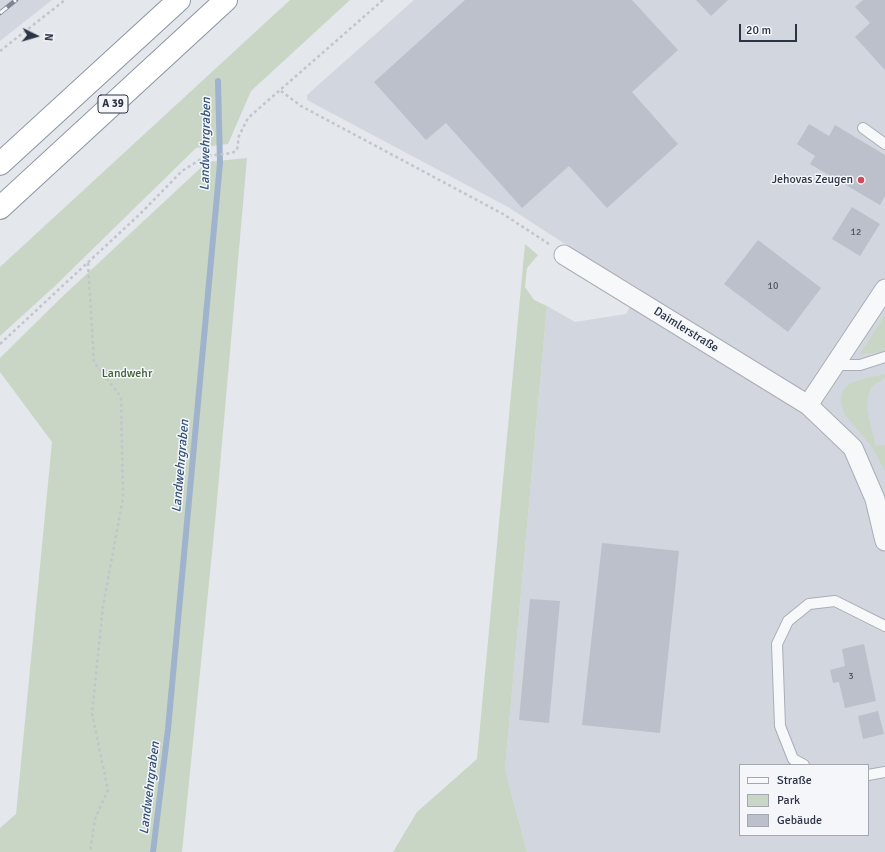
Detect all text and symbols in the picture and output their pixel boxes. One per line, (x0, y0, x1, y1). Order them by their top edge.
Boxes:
north arrow (16, 16, 56, 56)
scale bar (741, 16, 799, 42)
text: 20 m (746, 23, 771, 38)
text: N (42, 33, 55, 41)
road number: A 39 (98, 95, 128, 113)
water label: Landwehrgraben (197, 97, 215, 191)
place label: Jehovas Zeugen (772, 173, 853, 187)
marker: Jehovas Zeugen (856, 175, 866, 185)
house number: 12 (851, 226, 861, 238)
house number: 10 (768, 280, 778, 292)
street label: Daimlerstraße (651, 304, 721, 356)
park label: Landwehr (102, 367, 152, 381)
water label: Landwehrgraben (169, 419, 193, 513)
house number: 3 (848, 670, 854, 682)
water label: Landwehrgraben (137, 741, 163, 835)
legend (739, 764, 869, 836)
text: Straße (777, 773, 812, 788)
text: Park (777, 793, 800, 808)
text: Gebäude (777, 813, 822, 828)

